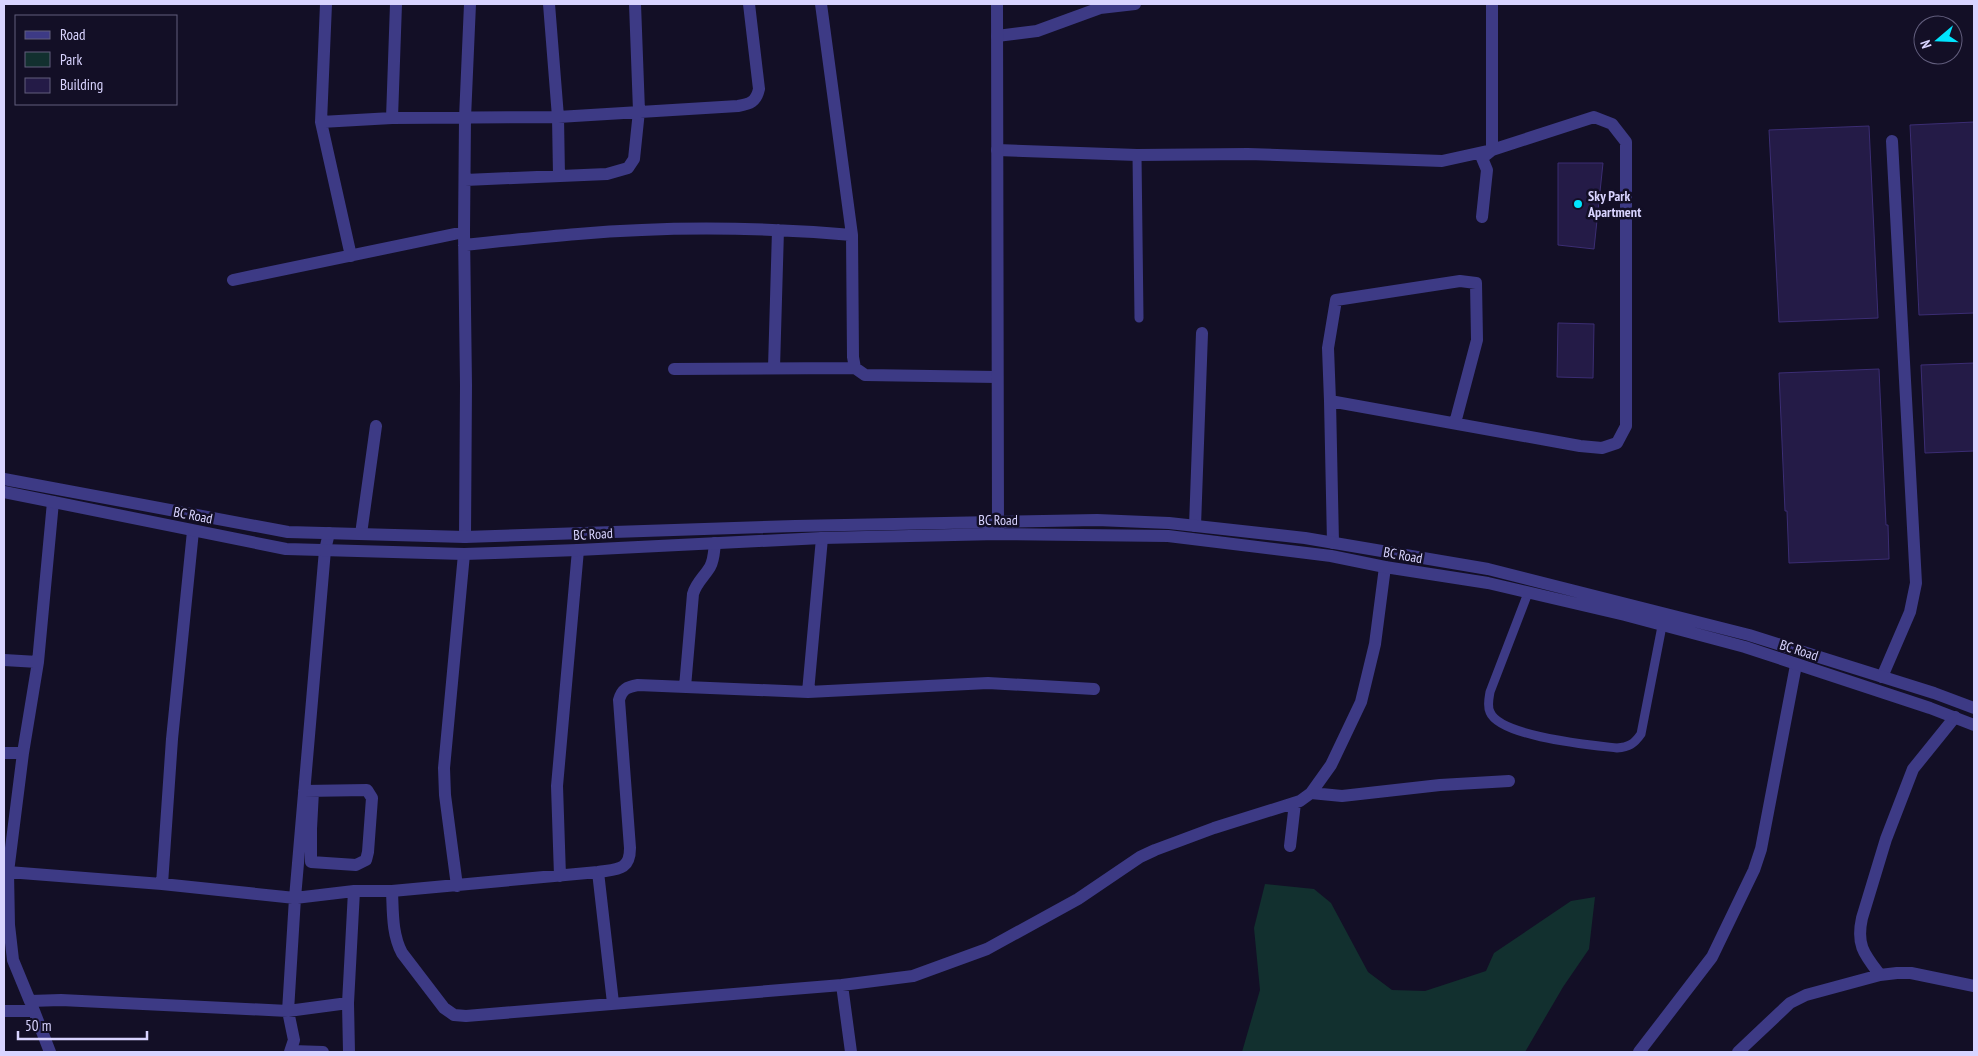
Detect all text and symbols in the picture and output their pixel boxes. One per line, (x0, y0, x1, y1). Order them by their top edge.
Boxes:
legend (15, 15, 178, 105)
north arrow (1913, 15, 1963, 65)
text: Road (60, 25, 86, 44)
text: N (1916, 38, 1935, 51)
text: Park (60, 50, 82, 69)
text: Building (60, 75, 103, 94)
place label: Sky Park Apartment (1587, 187, 1641, 221)
marker: Sky Park Apartment (1572, 198, 1584, 210)
street label: BC Road (172, 502, 214, 528)
street label: BC Road (978, 511, 1018, 529)
street label: BC Road (573, 524, 613, 544)
street label: BC Road (1382, 543, 1424, 567)
street label: BC Road (1777, 635, 1821, 665)
scale bar (18, 1008, 146, 1040)
text: 50 m (25, 1016, 51, 1035)

